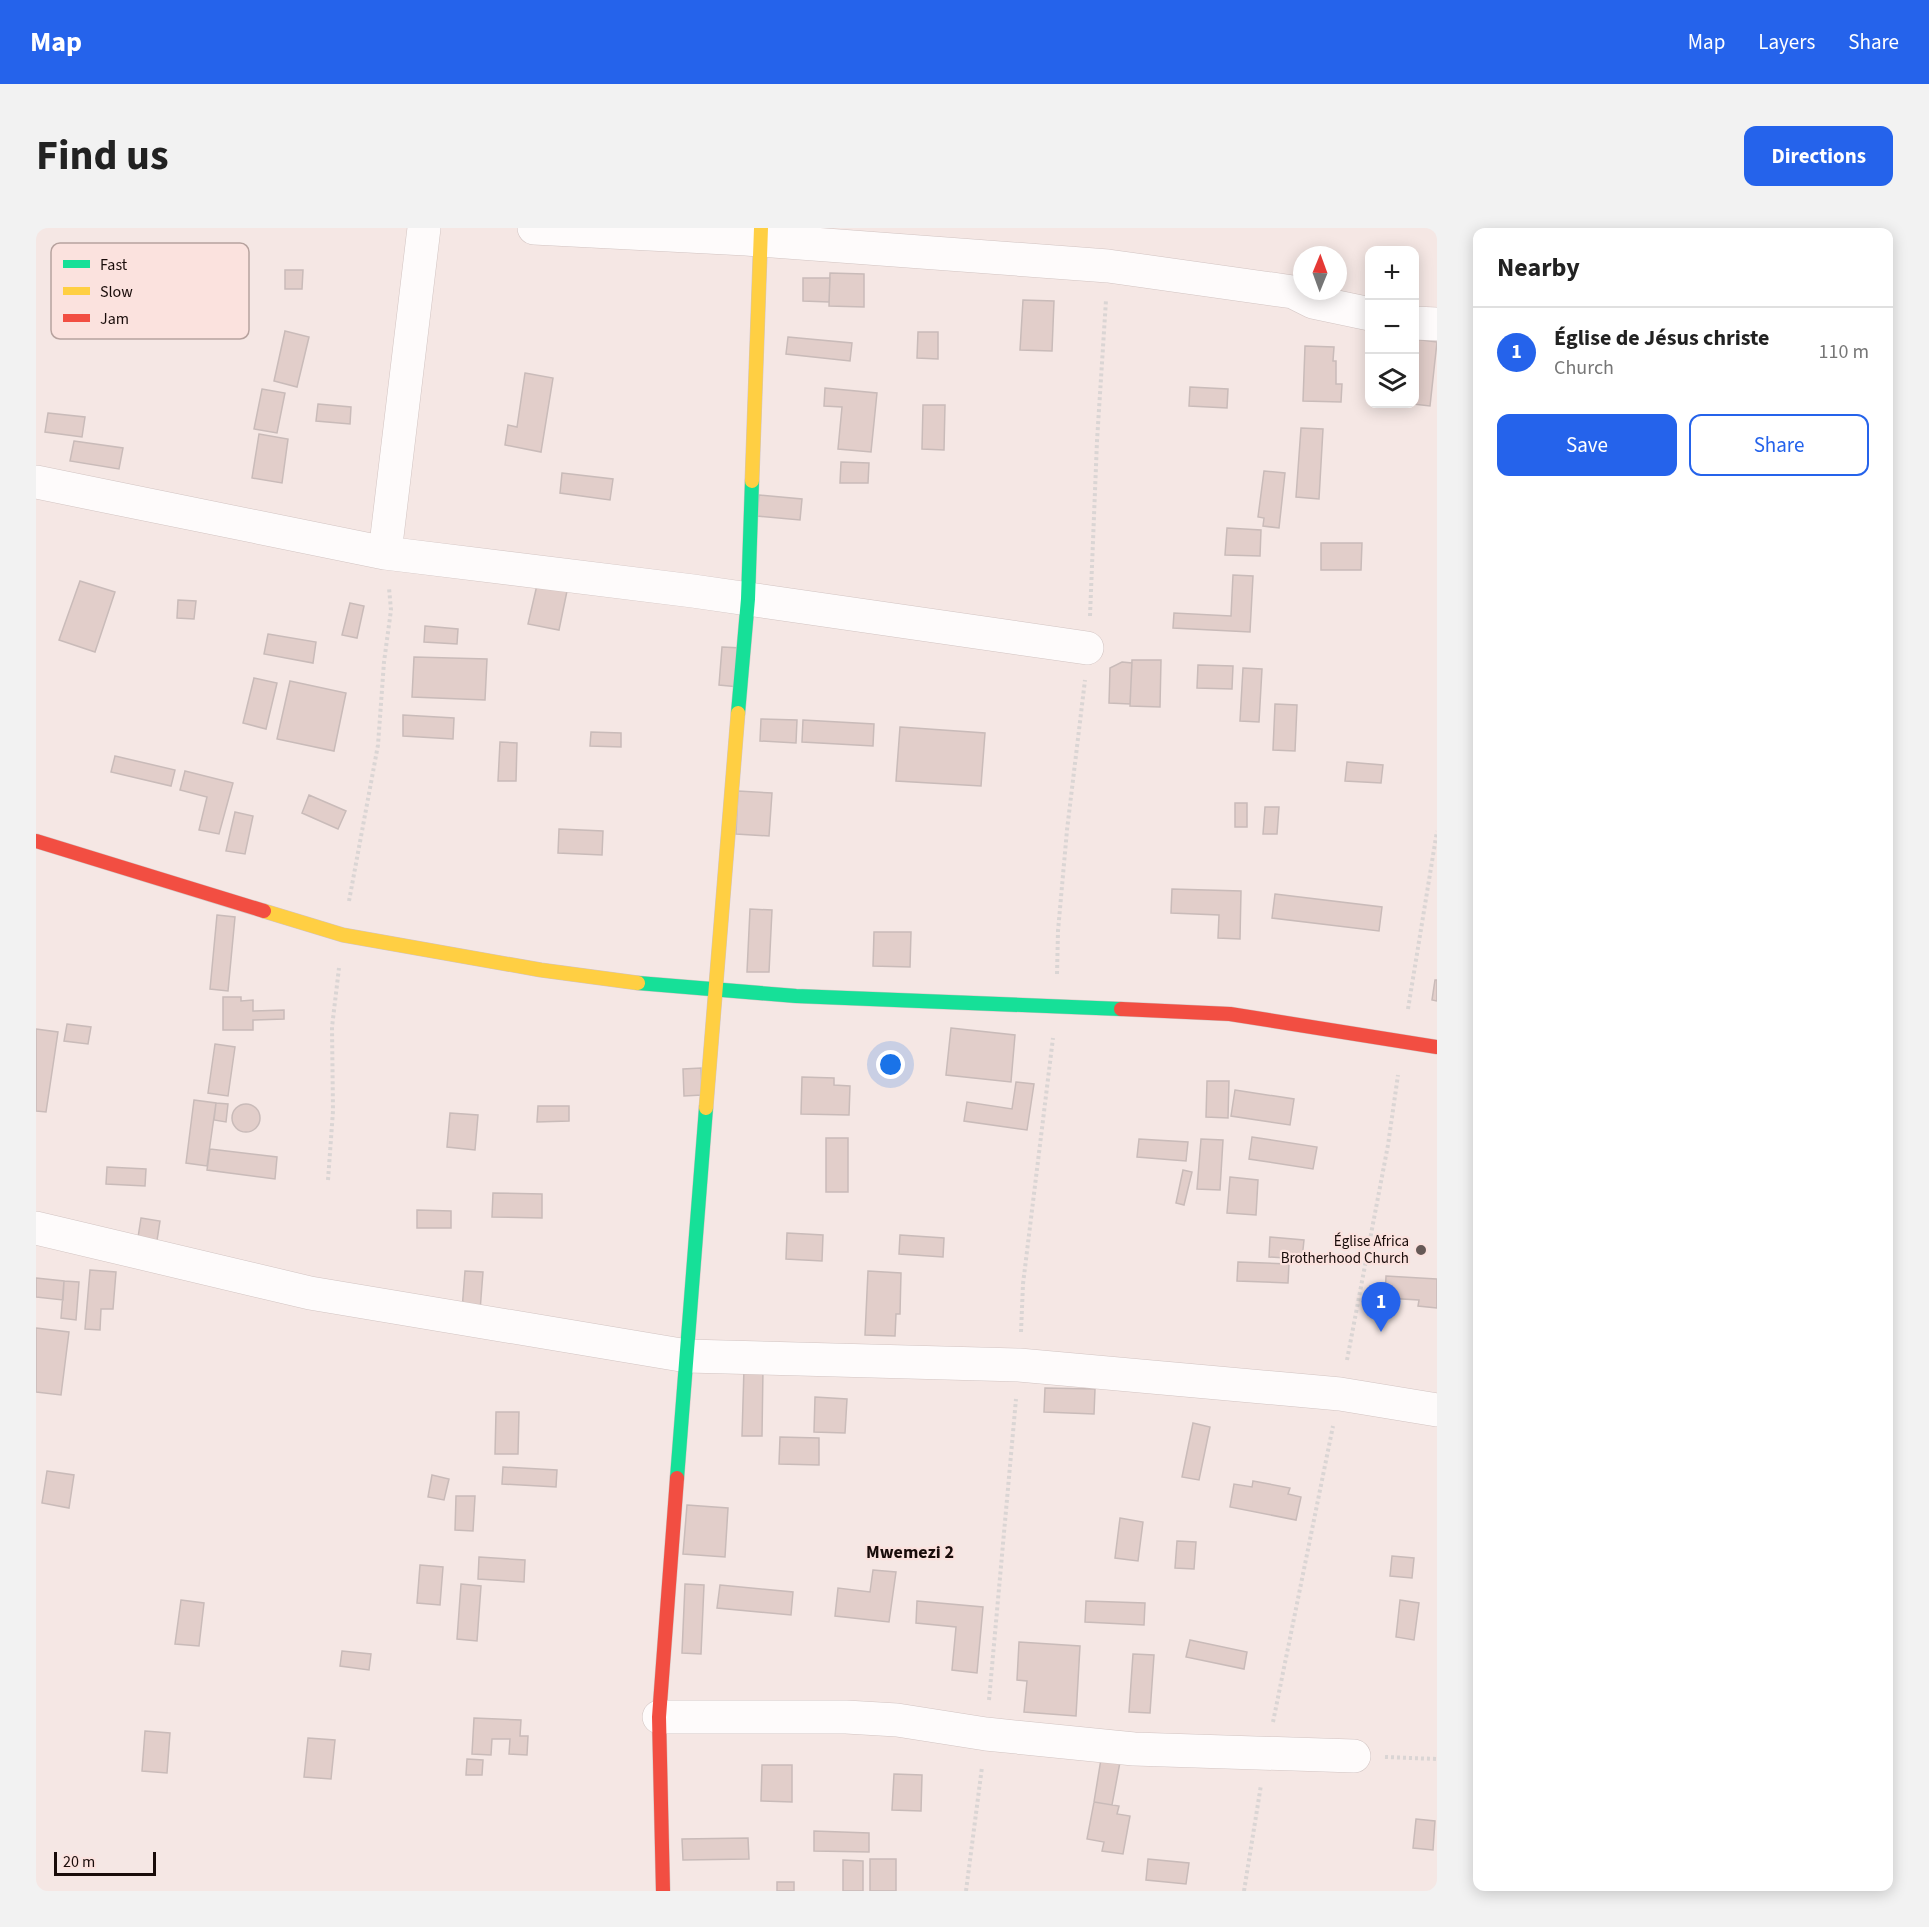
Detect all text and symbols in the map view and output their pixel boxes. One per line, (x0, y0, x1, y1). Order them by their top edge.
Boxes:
text: Map (30, 22, 82, 62)
text: Map (1688, 27, 1725, 57)
text: Layers (1758, 27, 1815, 57)
text: Share (1848, 27, 1899, 57)
text: Find us (36, 126, 169, 186)
button: Directions (1744, 126, 1893, 186)
legend (51, 243, 249, 339)
north arrow (1293, 246, 1347, 300)
map controls (1365, 246, 1419, 408)
button: + (1365, 246, 1419, 300)
text: Nearby (1497, 249, 1580, 286)
text: Fast (100, 254, 128, 276)
text: Slow (100, 281, 133, 303)
button: − (1365, 300, 1419, 354)
text: Jam (100, 308, 129, 330)
text: Église de Jésus christe (1554, 322, 1770, 354)
text: 1 (1511, 338, 1522, 366)
text: 110 m (1819, 338, 1869, 366)
button: layers (1365, 354, 1419, 408)
text: Church (1554, 354, 1614, 382)
button: Save (1497, 414, 1677, 476)
button: Share (1689, 414, 1869, 476)
your location (876, 1050, 905, 1079)
place label: Église Africa Brotherhood Church (1281, 1231, 1409, 1269)
marker: Église Africa Brotherhood Church (1414, 1243, 1428, 1257)
pin: 1 (1362, 1282, 1400, 1332)
district label: Mwemezi 2 (866, 1540, 954, 1565)
scale bar (54, 1849, 156, 1876)
text: 20 m (63, 1851, 95, 1873)

